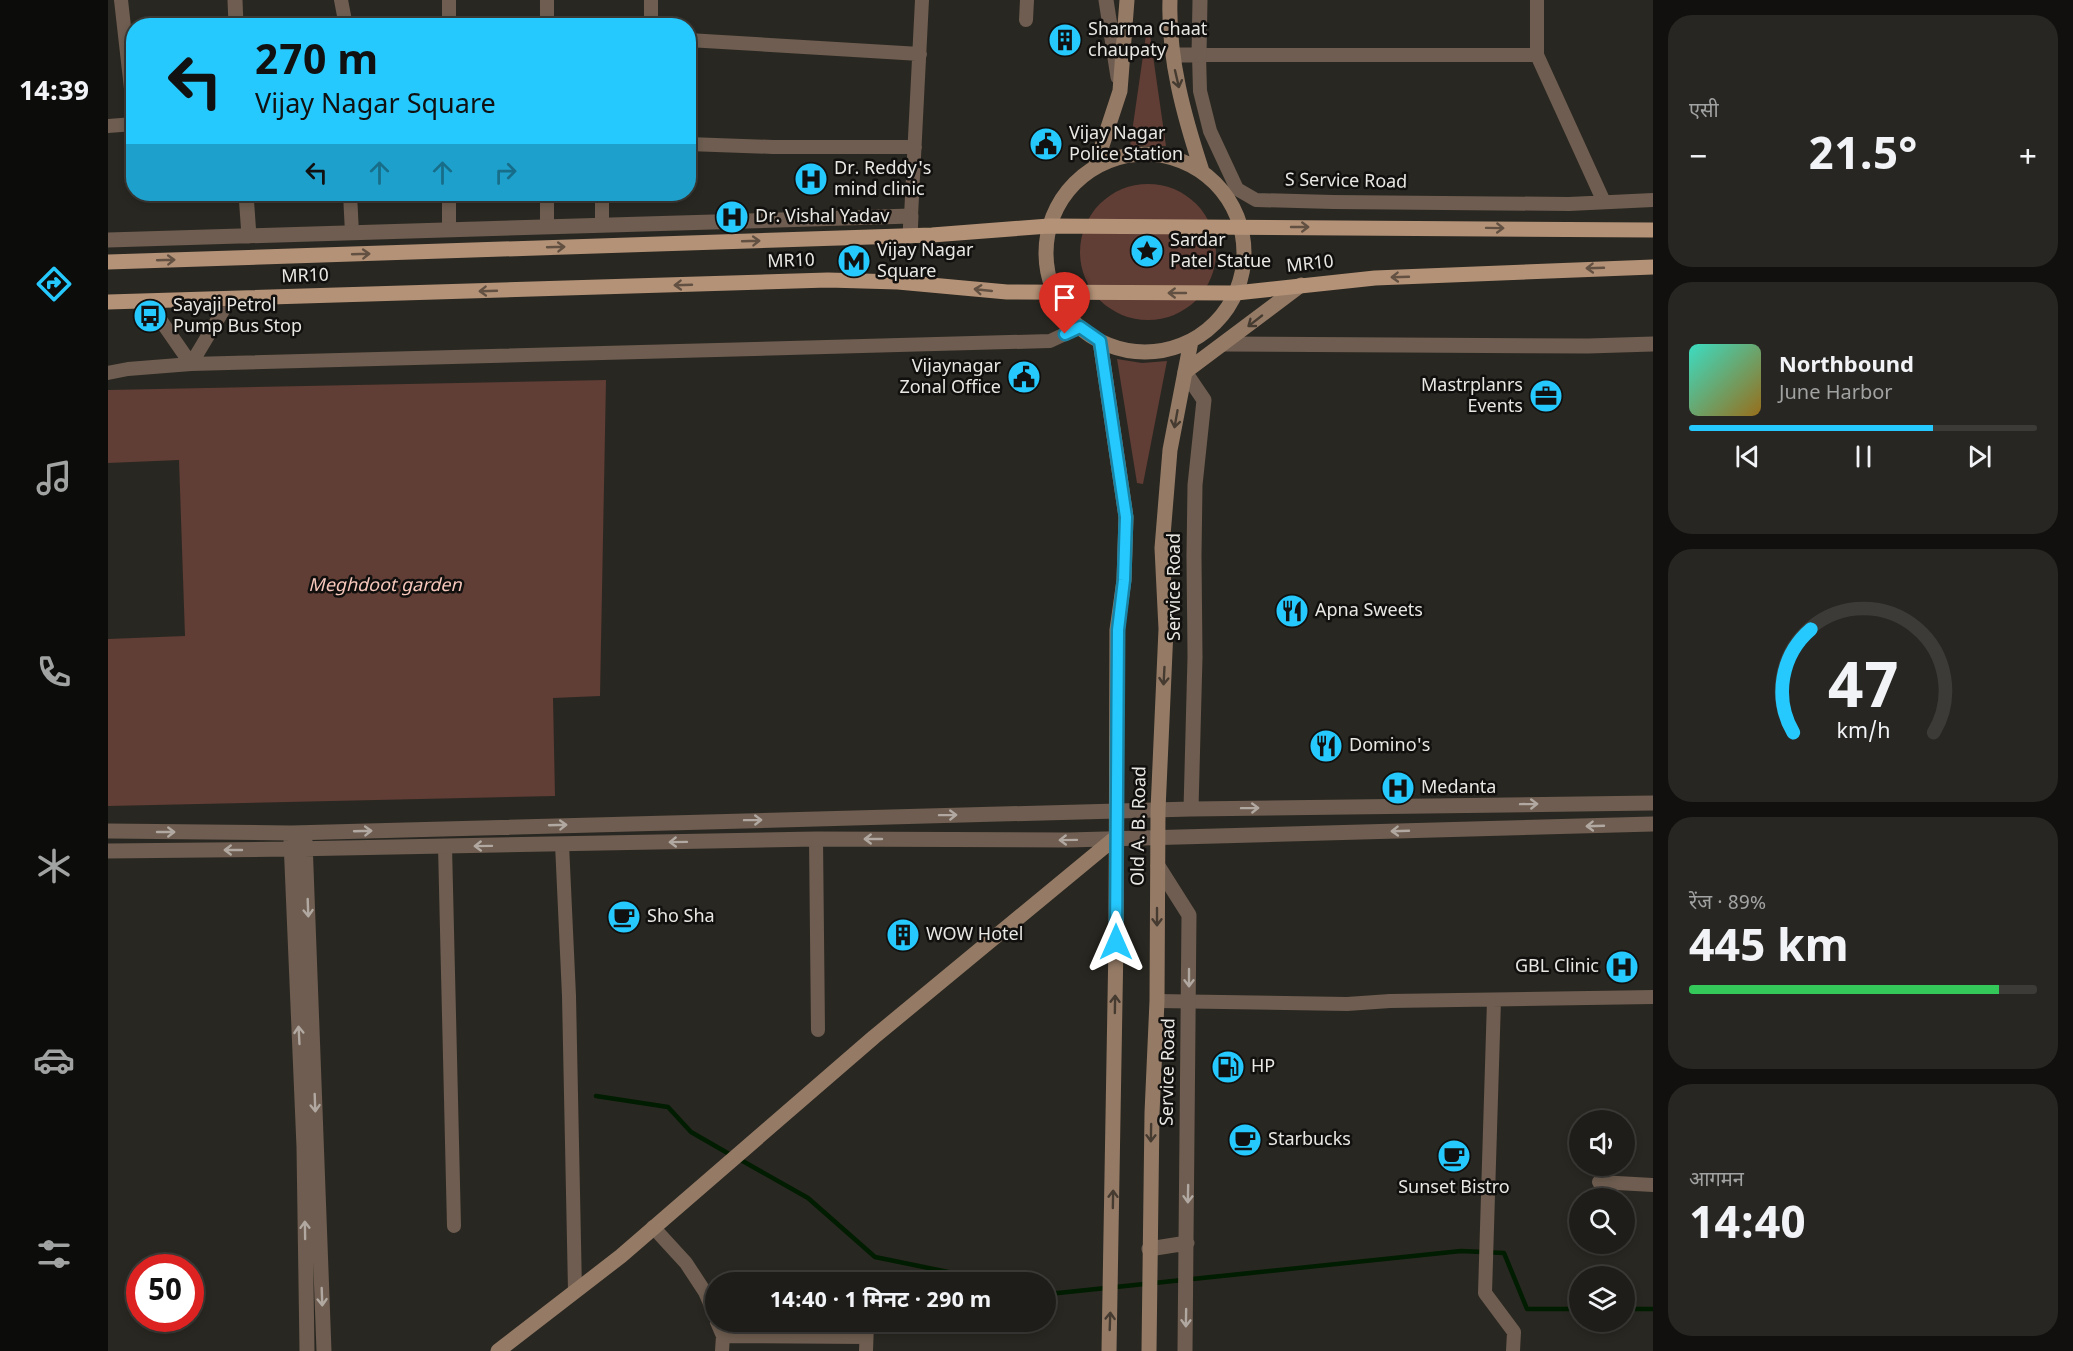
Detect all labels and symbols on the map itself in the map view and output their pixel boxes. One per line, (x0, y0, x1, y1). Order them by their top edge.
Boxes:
place label: Sharma Chaat chaupaty (1088, 19, 1208, 63)
building icon: Sharma Chaat chaupaty (1047, 22, 1083, 58)
one-way arrow (1172, 69, 1183, 88)
place label: Vijay Nagar Police Station (1069, 123, 1183, 167)
public building icon: Vijay Nagar Police Station (1028, 126, 1064, 162)
place label: Dr. Reddy's mind clinic (834, 158, 931, 202)
hospital icon: Dr. Reddy's mind clinic (793, 161, 829, 197)
street label: S Service Road (1285, 169, 1407, 195)
hospital icon: Dr. Vishal Yadav (714, 199, 750, 235)
place label: Dr. Vishal Yadav (755, 206, 890, 229)
one-way arrow (1289, 221, 1309, 233)
one-way arrow (1484, 222, 1504, 234)
place label: Sardar Patel Statue (1170, 230, 1271, 274)
place icon: Sardar Patel Statue (1129, 233, 1165, 269)
one-way arrow (741, 235, 761, 247)
place label: Vijay Nagar Square (877, 240, 974, 284)
one-way arrow (546, 242, 566, 253)
metro station icon: Vijay Nagar Square (836, 243, 872, 279)
one-way arrow (351, 248, 371, 259)
street label: MR10 (767, 250, 815, 274)
street label: MR10 (1285, 251, 1335, 279)
one-way arrow (156, 255, 176, 266)
one-way arrow (1585, 263, 1605, 274)
street label: MR10 (281, 265, 329, 289)
one-way arrow (1390, 271, 1410, 282)
pin (1039, 272, 1090, 334)
one-way arrow (674, 279, 694, 290)
one-way arrow (973, 284, 993, 295)
one-way arrow (479, 285, 499, 296)
one-way arrow (1168, 287, 1188, 299)
place label: Sayaji Petrol Pump Bus Stop (173, 295, 302, 339)
bus stop icon: Sayaji Petrol Pump Bus Stop (132, 298, 168, 334)
one-way arrow (1247, 315, 1263, 328)
place label: Vijaynagar Zonal Office (899, 356, 1002, 400)
public building icon: Vijaynagar Zonal Office (1006, 359, 1042, 395)
place label: Mastrplanrs Events (1421, 375, 1523, 419)
office icon: Mastrplanrs Events (1528, 378, 1564, 414)
one-way arrow (1170, 409, 1181, 428)
street label: Service Road (1164, 533, 1187, 641)
park label: Meghdoot garden (308, 575, 463, 598)
restaurant icon: Apna Sweets (1274, 593, 1310, 629)
place label: Apna Sweets (1315, 600, 1423, 623)
one-way arrow (1159, 665, 1170, 685)
restaurant icon: Domino's (1308, 728, 1344, 764)
place label: Domino's (1349, 735, 1430, 758)
street label: Old A. B. Road (1127, 766, 1153, 886)
hospital icon: Medanta (1380, 770, 1416, 806)
place label: Medanta (1421, 777, 1496, 800)
one-way arrow (1518, 798, 1538, 810)
one-way arrow (1239, 802, 1259, 814)
one-way arrow (938, 809, 958, 821)
one-way arrow (743, 814, 763, 825)
one-way arrow (548, 819, 568, 831)
one-way arrow (1585, 820, 1605, 831)
one-way arrow (353, 825, 373, 836)
one-way arrow (1390, 825, 1410, 837)
one-way arrow (156, 826, 176, 838)
one-way arrow (863, 833, 883, 845)
one-way arrow (1058, 834, 1078, 846)
one-way arrow (668, 836, 688, 848)
one-way arrow (473, 840, 493, 852)
one-way arrow (223, 844, 243, 856)
one-way arrow (302, 897, 313, 917)
cafe icon: Sho Sha (606, 899, 642, 935)
place label: Sho Sha (647, 906, 715, 929)
one-way arrow (1152, 907, 1163, 927)
position arrow (1084, 910, 1148, 974)
building icon: WOW Hotel (885, 917, 921, 953)
place label: WOW Hotel (926, 924, 1023, 947)
hospital icon: GBL Clinic (1604, 949, 1640, 985)
place label: GBL Clinic (1515, 956, 1599, 979)
one-way arrow (1183, 968, 1195, 988)
one-way arrow (1109, 995, 1121, 1015)
street label: Service Road (1157, 1018, 1181, 1126)
one-way arrow (294, 1025, 305, 1045)
fuel station icon: HP (1210, 1049, 1246, 1085)
place label: HP (1251, 1056, 1275, 1079)
one-way arrow (309, 1092, 320, 1112)
cafe icon: Starbucks (1227, 1122, 1263, 1158)
one-way arrow (1145, 1123, 1157, 1143)
place label: Starbucks (1268, 1129, 1351, 1152)
cafe icon: Sunset Bistro (1436, 1138, 1472, 1174)
place label: Sunset Bistro (1398, 1177, 1510, 1200)
one-way arrow (1182, 1184, 1193, 1204)
one-way arrow (1107, 1190, 1119, 1210)
one-way arrow (300, 1220, 311, 1240)
speed limit sign: 50 (126, 1254, 204, 1332)
one-way arrow (316, 1287, 327, 1307)
one-way arrow (1180, 1308, 1191, 1328)
one-way arrow (1105, 1311, 1116, 1331)

